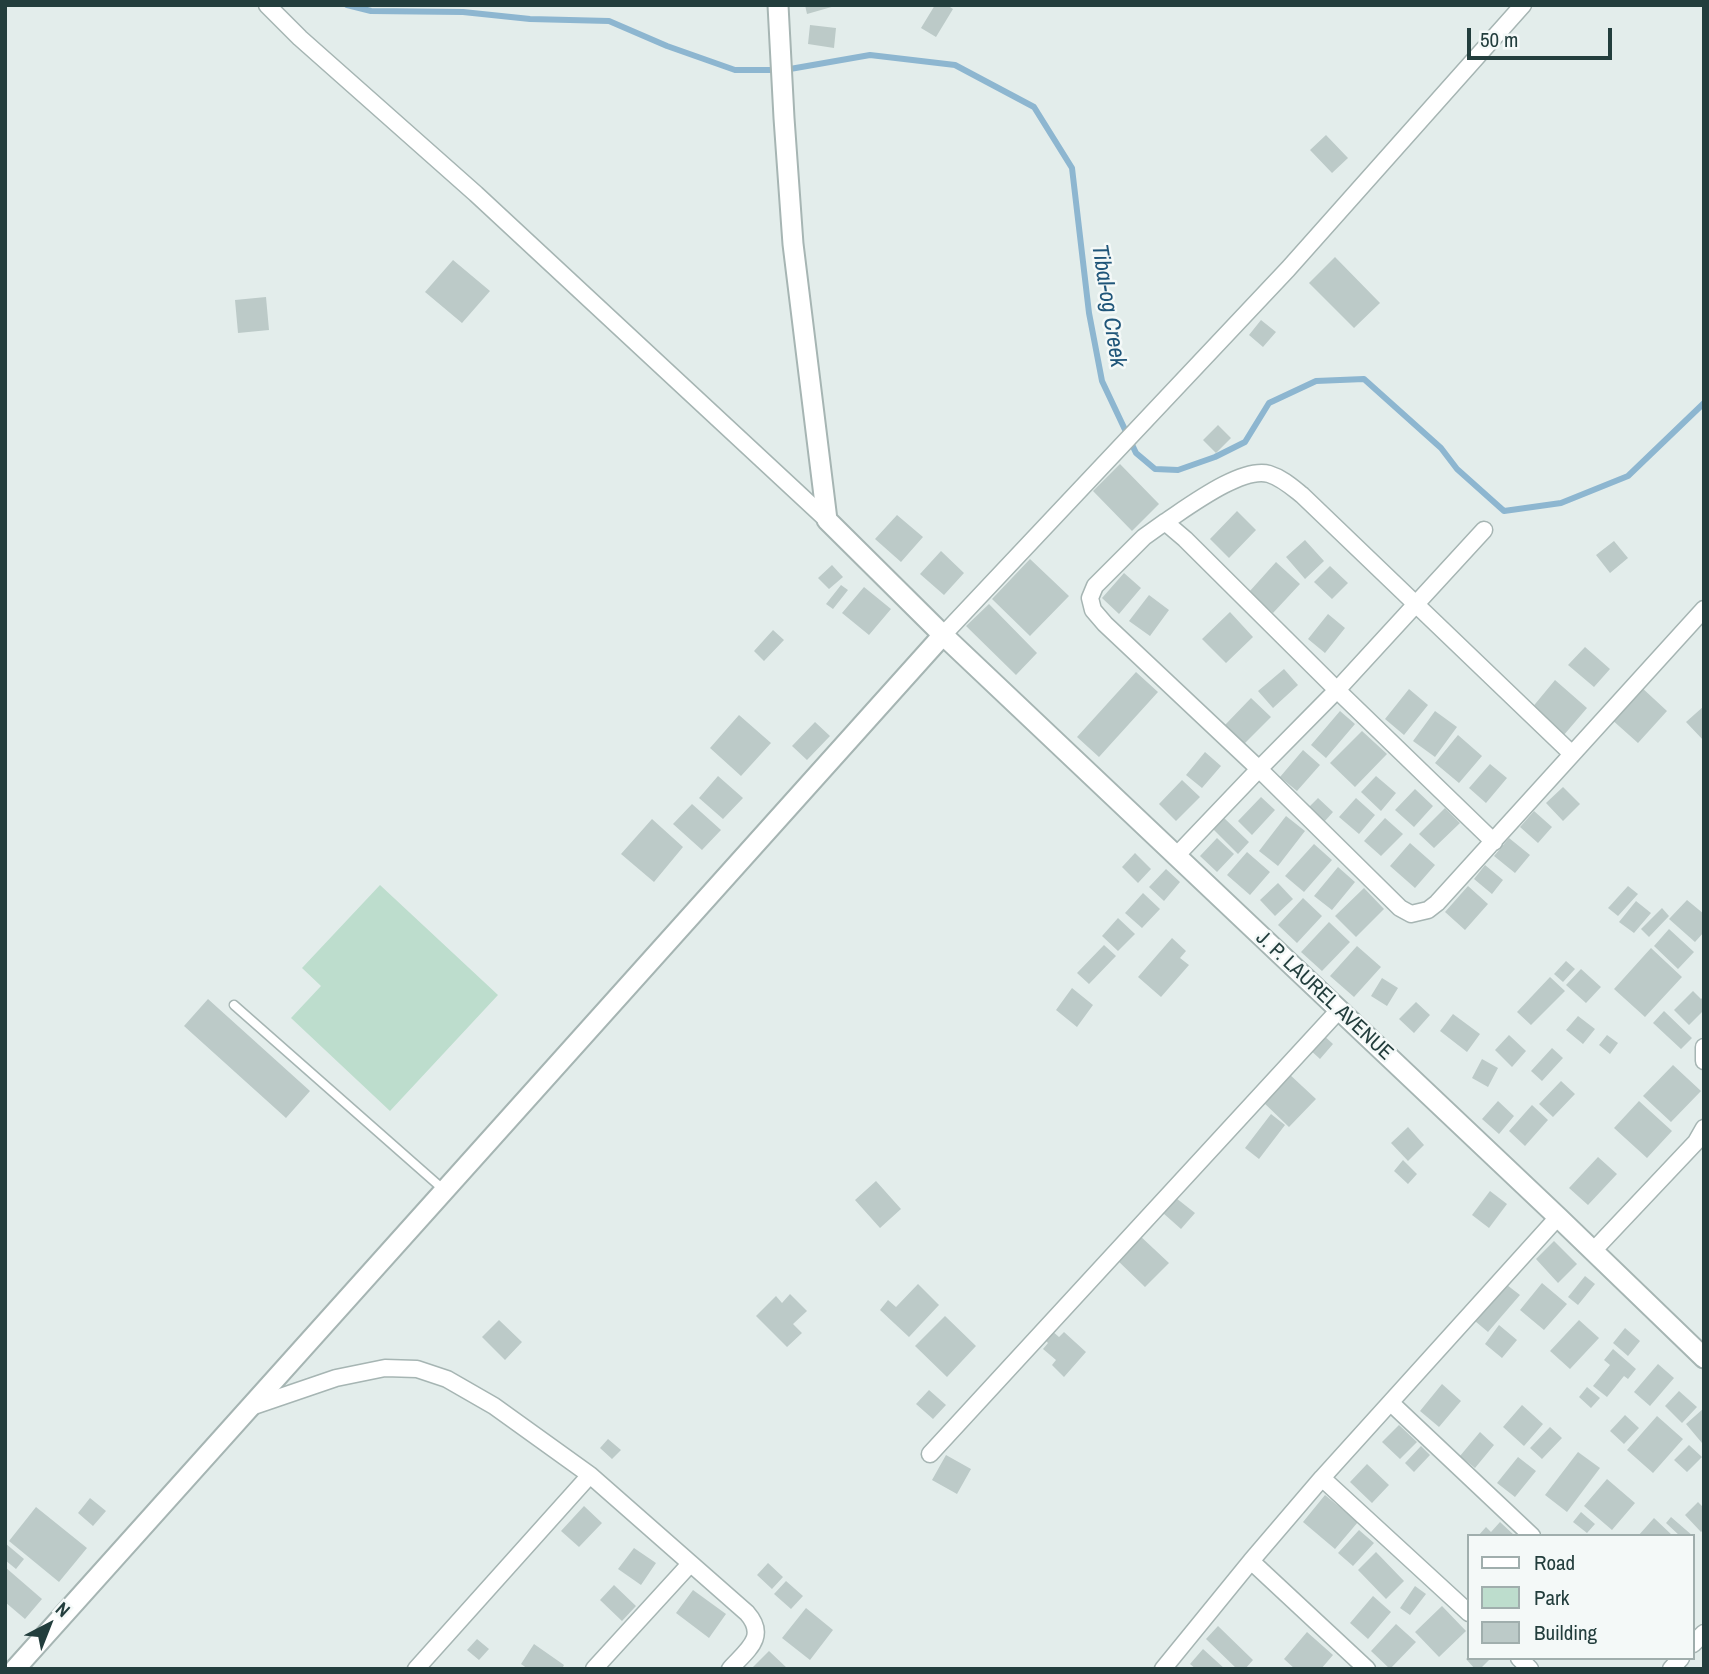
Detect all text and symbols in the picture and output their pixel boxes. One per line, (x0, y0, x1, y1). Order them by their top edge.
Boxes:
scale bar (1471, 14, 1616, 58)
text: 50 m (1480, 25, 1518, 54)
water label: Tibal-og Creek (1085, 243, 1131, 369)
street label: J. P. LAUREL AVENUE (1250, 926, 1398, 1066)
legend (1468, 1534, 1695, 1660)
text: Road (1534, 1548, 1575, 1577)
text: Park (1534, 1583, 1569, 1612)
north arrow (14, 1590, 84, 1660)
text: N (50, 1596, 76, 1623)
text: Building (1534, 1618, 1597, 1647)

